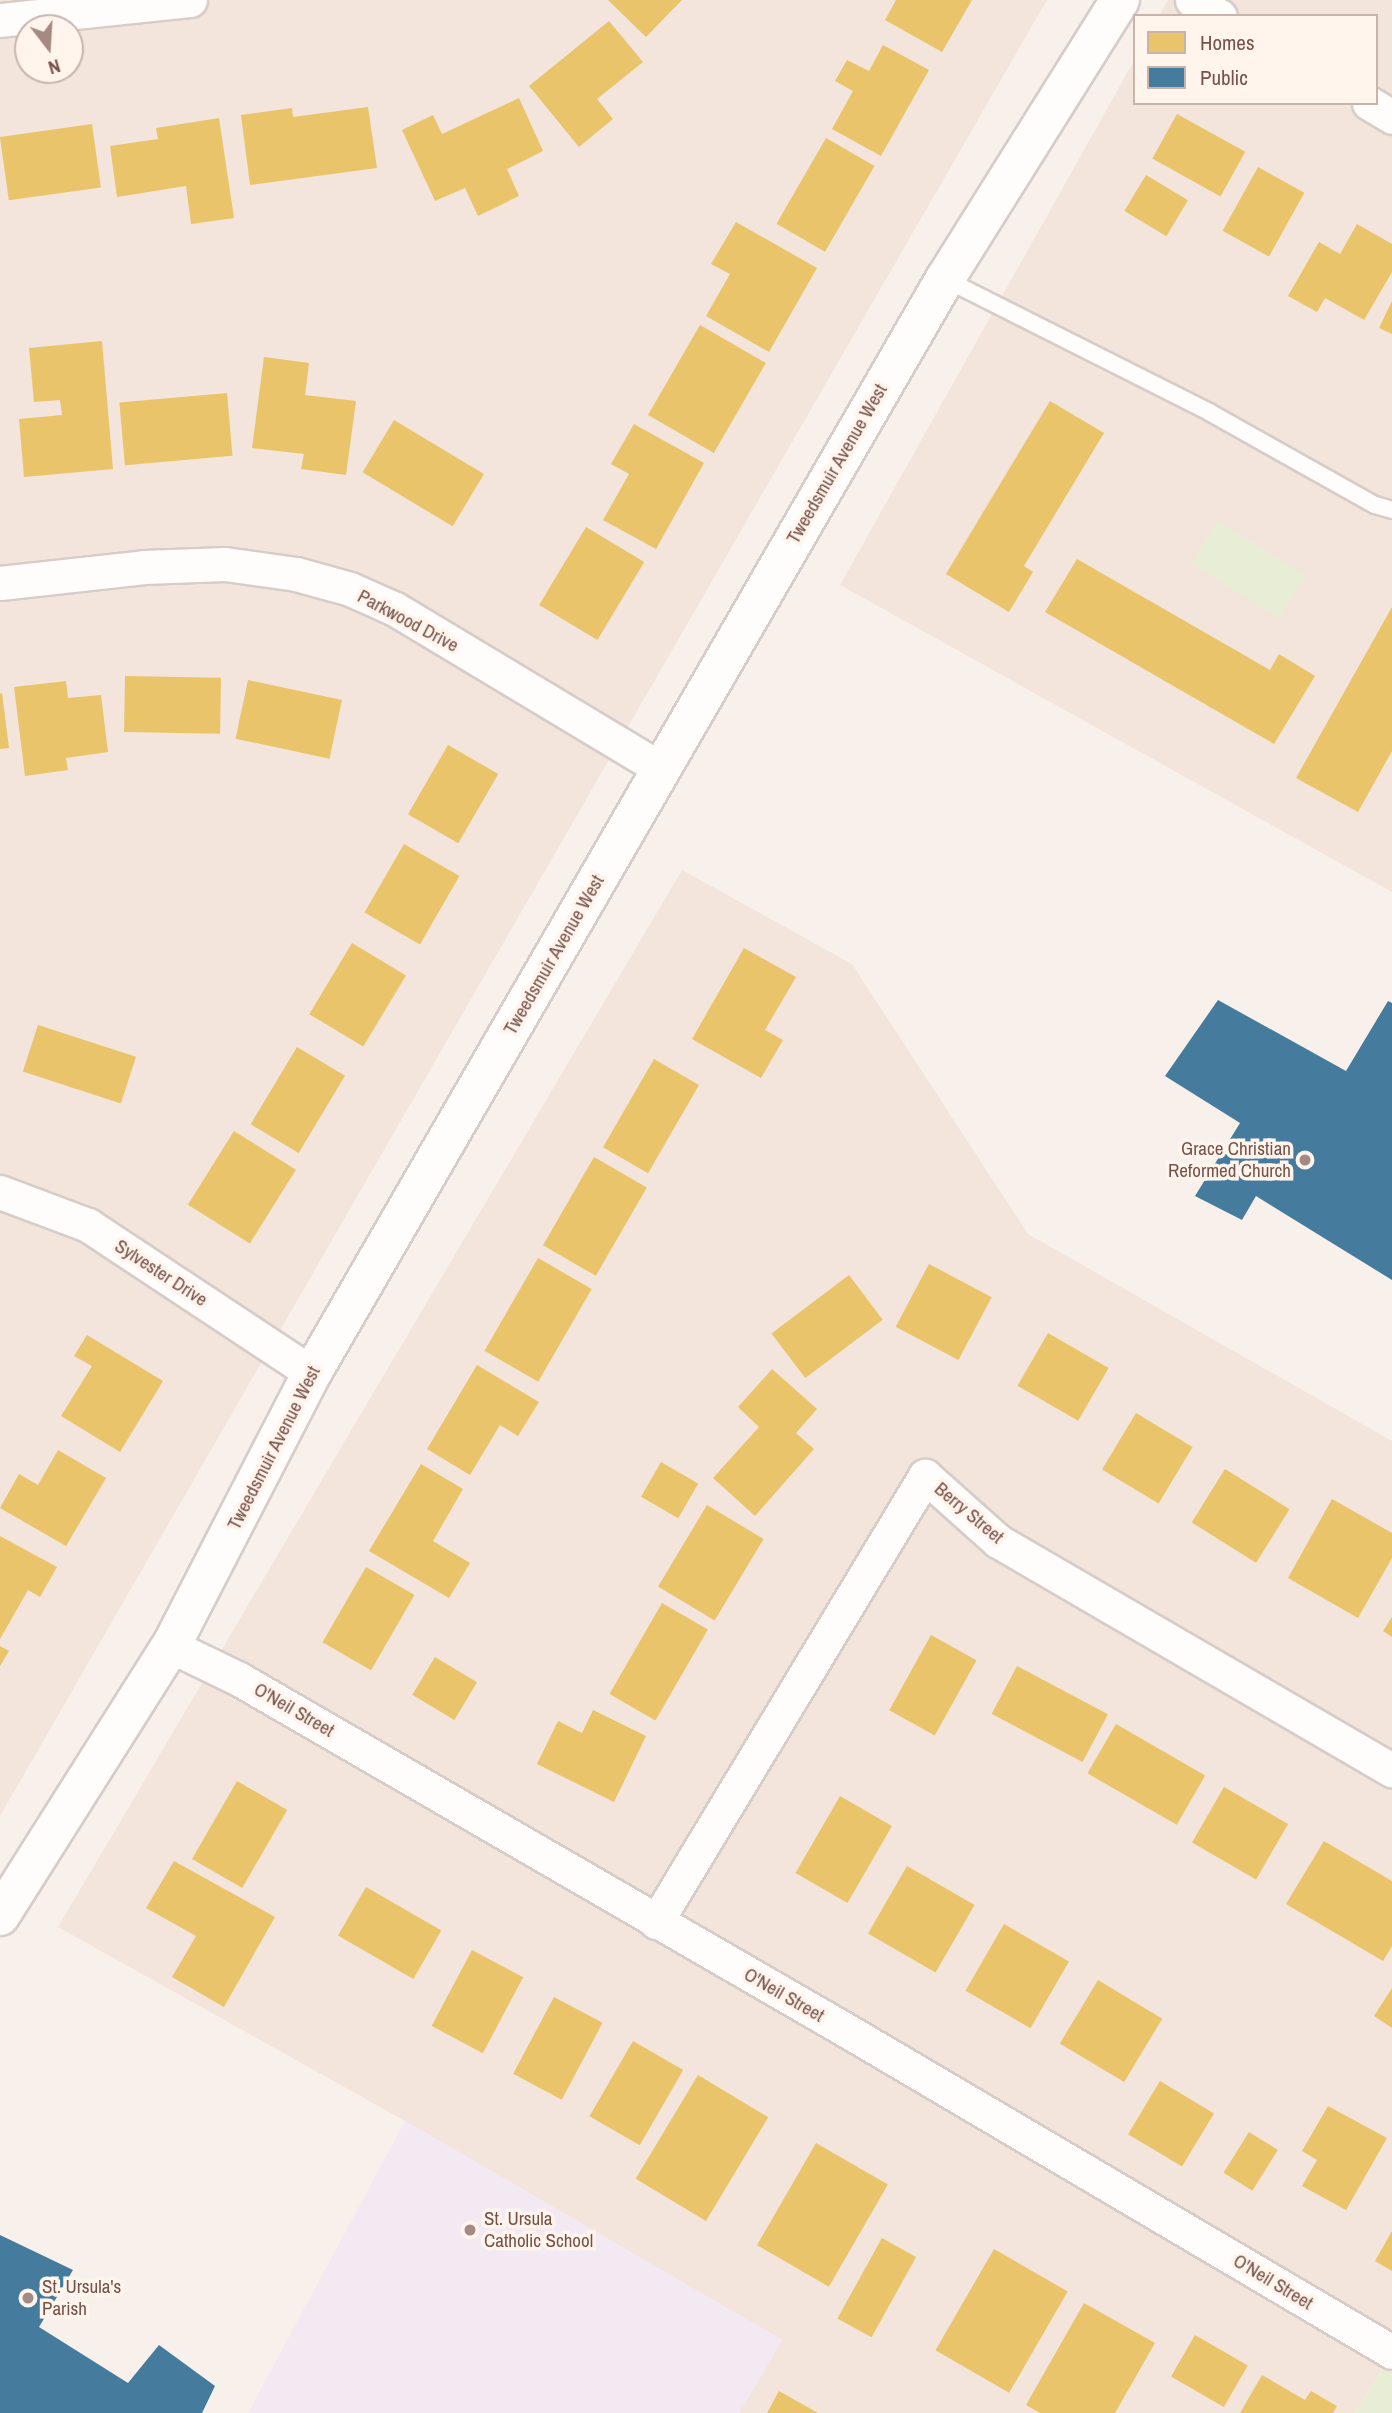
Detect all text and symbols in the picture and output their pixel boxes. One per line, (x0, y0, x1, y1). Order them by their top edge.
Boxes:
north arrow (14, 14, 84, 84)
legend (1133, 14, 1378, 105)
text: Homes (1200, 28, 1255, 57)
text: N (45, 53, 64, 81)
text: Public (1200, 63, 1248, 92)
street label: Tweedsmuir Avenue West (782, 380, 892, 548)
street label: Parkwood Drive (354, 585, 462, 657)
street label: Tweedsmuir Avenue West (499, 871, 609, 1039)
place label: Grace Christian Reformed Church (1168, 1138, 1291, 1182)
marker: Grace Christian Reformed Church (1297, 1152, 1313, 1168)
street label: Sylvester Drive (111, 1235, 211, 1311)
street label: Tweedsmuir Avenue West (223, 1362, 325, 1534)
street label: Berry Street (930, 1478, 1008, 1548)
street label: O'Neil Street (250, 1678, 338, 1742)
street label: O'Neil Street (740, 1963, 828, 2027)
place label: St. Ursula Catholic School (484, 2208, 593, 2252)
marker: St. Ursula Catholic School (462, 2222, 478, 2238)
street label: O'Neil Street (1229, 2249, 1317, 2315)
place label: St. Ursula's Parish (42, 2276, 121, 2320)
marker: St. Ursula's Parish (20, 2290, 36, 2306)

